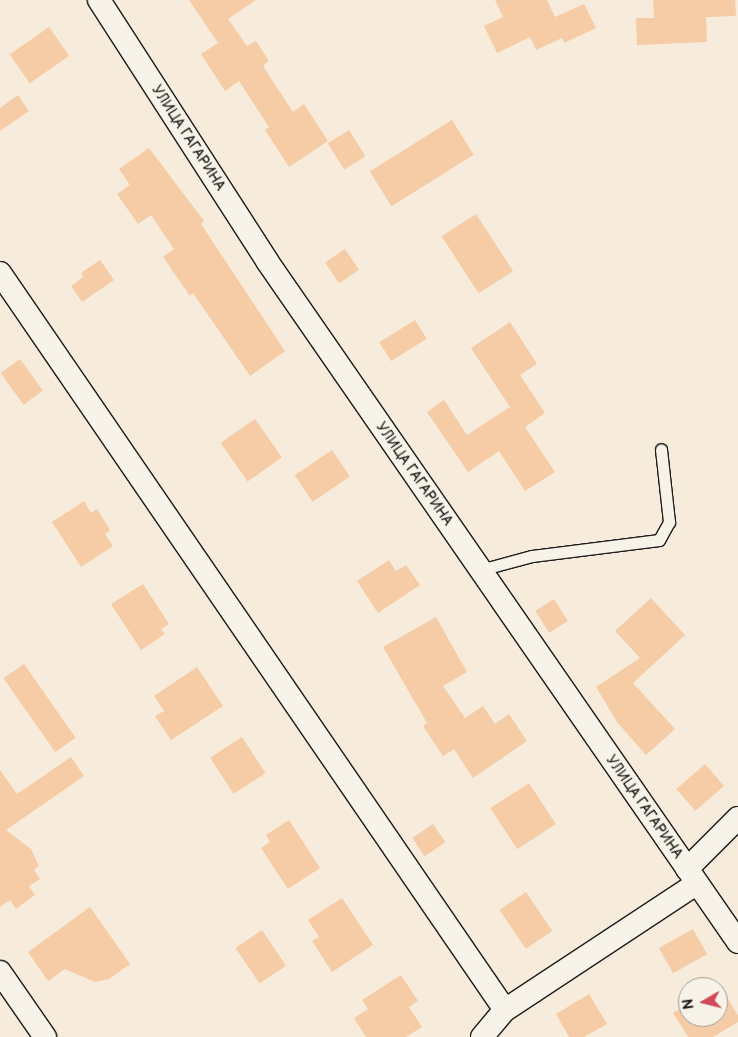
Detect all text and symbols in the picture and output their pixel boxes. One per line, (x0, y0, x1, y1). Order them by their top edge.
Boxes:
street label: УЛИЦА ГАГАРИНА (148, 82, 228, 194)
street label: УЛИЦА ГАГАРИНА (372, 419, 456, 529)
street label: УЛИЦА ГАГАРИНА (602, 752, 686, 862)
north arrow (678, 977, 728, 1027)
text: N (679, 998, 698, 1010)

